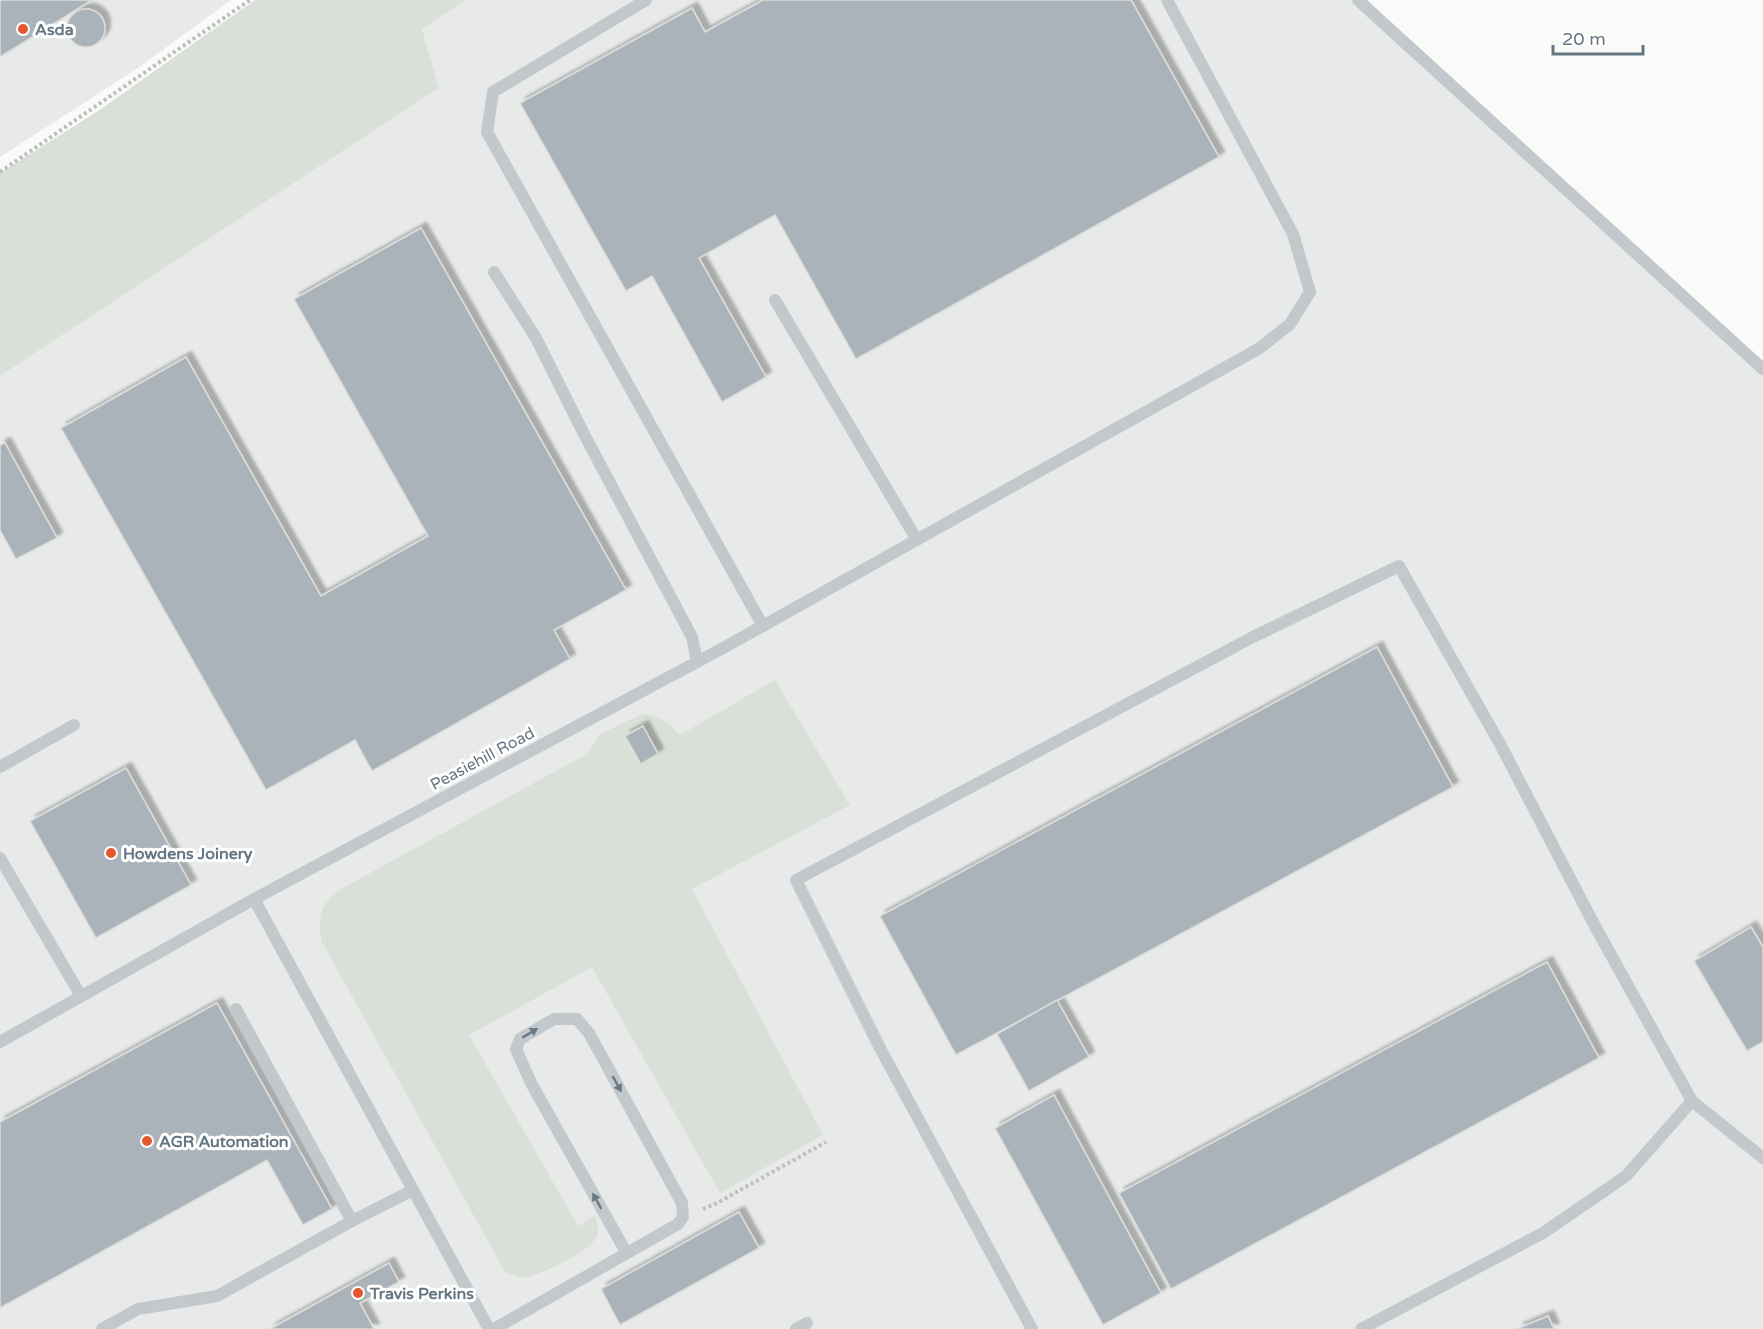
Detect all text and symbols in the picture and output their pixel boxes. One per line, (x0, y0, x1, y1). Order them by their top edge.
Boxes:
scale bar (1553, 18, 1643, 56)
place label: Asda (35, 20, 74, 40)
marker: Asda (16, 22, 30, 36)
text: 20 m (1562, 28, 1606, 50)
street label: Peasiehill Road (427, 723, 538, 795)
place label: Howdens Joinery (123, 844, 253, 864)
marker: Howdens Joinery (104, 846, 118, 860)
one-way arrow (522, 1028, 538, 1039)
one-way arrow (612, 1076, 622, 1093)
place label: AGR Automation (159, 1132, 289, 1152)
marker: AGR Automation (140, 1134, 154, 1148)
one-way arrow (593, 1193, 603, 1210)
place label: Travis Perkins (369, 1284, 474, 1304)
marker: Travis Perkins (351, 1286, 365, 1300)

